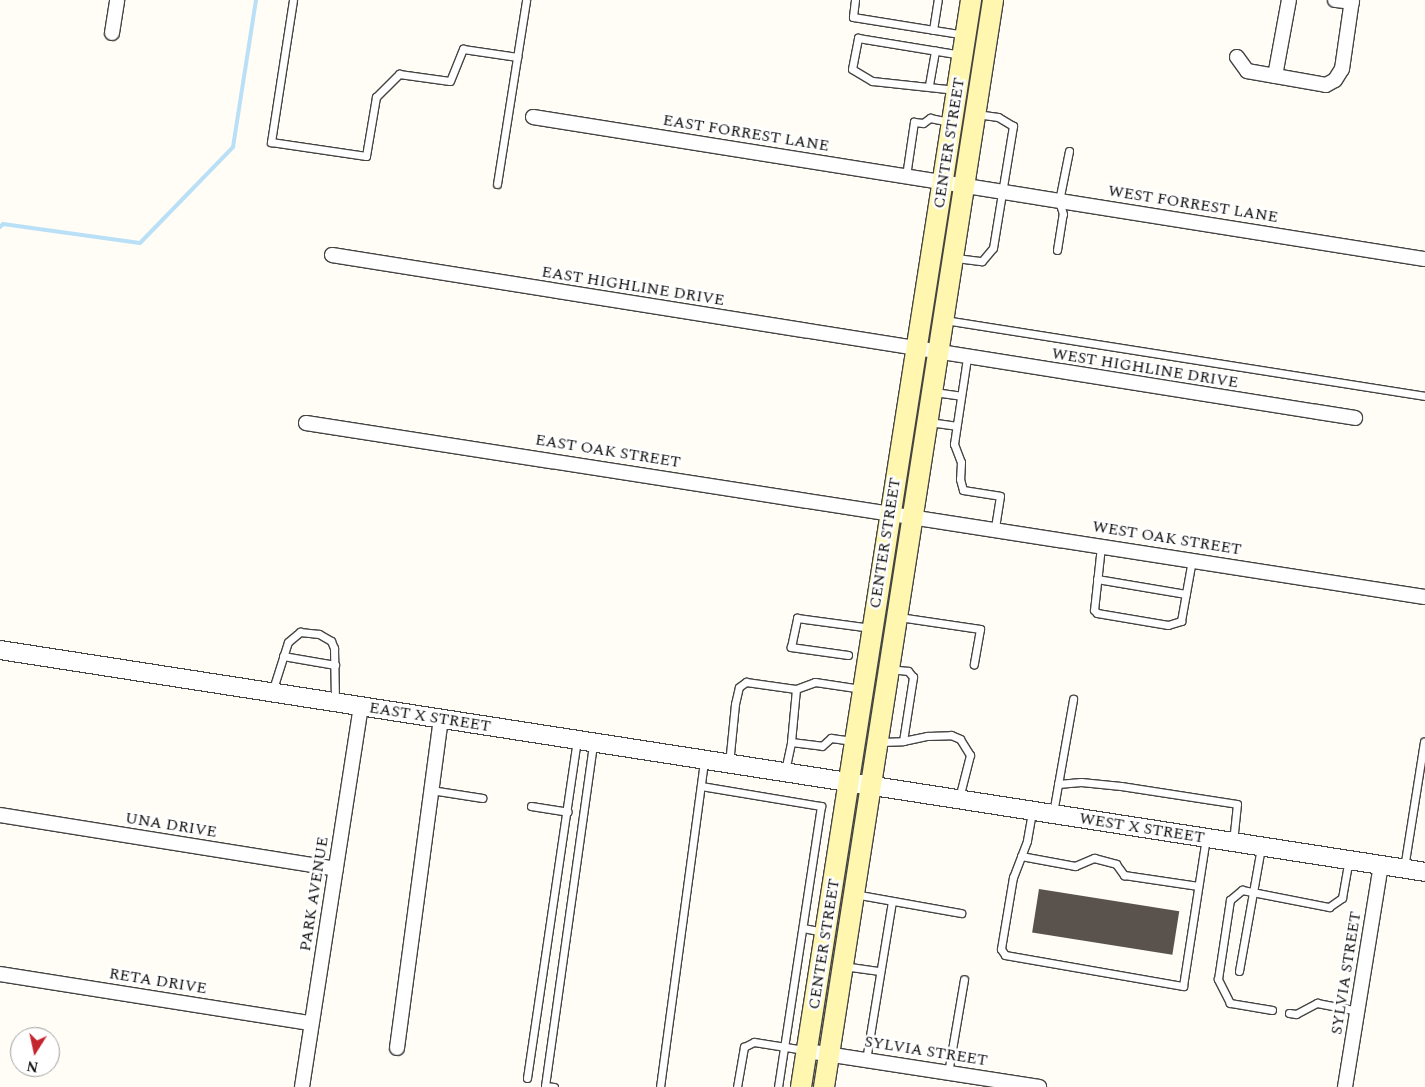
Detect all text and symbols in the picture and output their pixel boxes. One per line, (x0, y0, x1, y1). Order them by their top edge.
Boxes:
street label: CENTER STREET (929, 76, 969, 210)
street label: EAST FORREST LANE (661, 110, 831, 156)
street label: WEST FORREST LANE (1107, 181, 1279, 227)
street label: EAST HIGHLINE DRIVE (540, 262, 726, 310)
street label: WEST HIGHLINE DRIVE (1050, 344, 1240, 392)
street label: EAST OAK STREET (534, 430, 682, 472)
street label: CENTER STREET (865, 476, 905, 610)
street label: WEST OAK STREET (1091, 517, 1243, 559)
street label: EAST X STREET (368, 698, 492, 736)
street label: UNA DRIVE (124, 808, 218, 842)
street label: WEST X STREET (1078, 809, 1206, 847)
street label: PARK AVENUE (295, 835, 333, 953)
street label: CENTER STREET (804, 877, 844, 1011)
street label: SYLVIA STREET (1327, 910, 1365, 1036)
street label: RETA DRIVE (108, 964, 208, 998)
north arrow (10, 1027, 60, 1077)
street label: SYLVIA STREET (863, 1032, 989, 1070)
text: N (25, 1055, 40, 1078)

